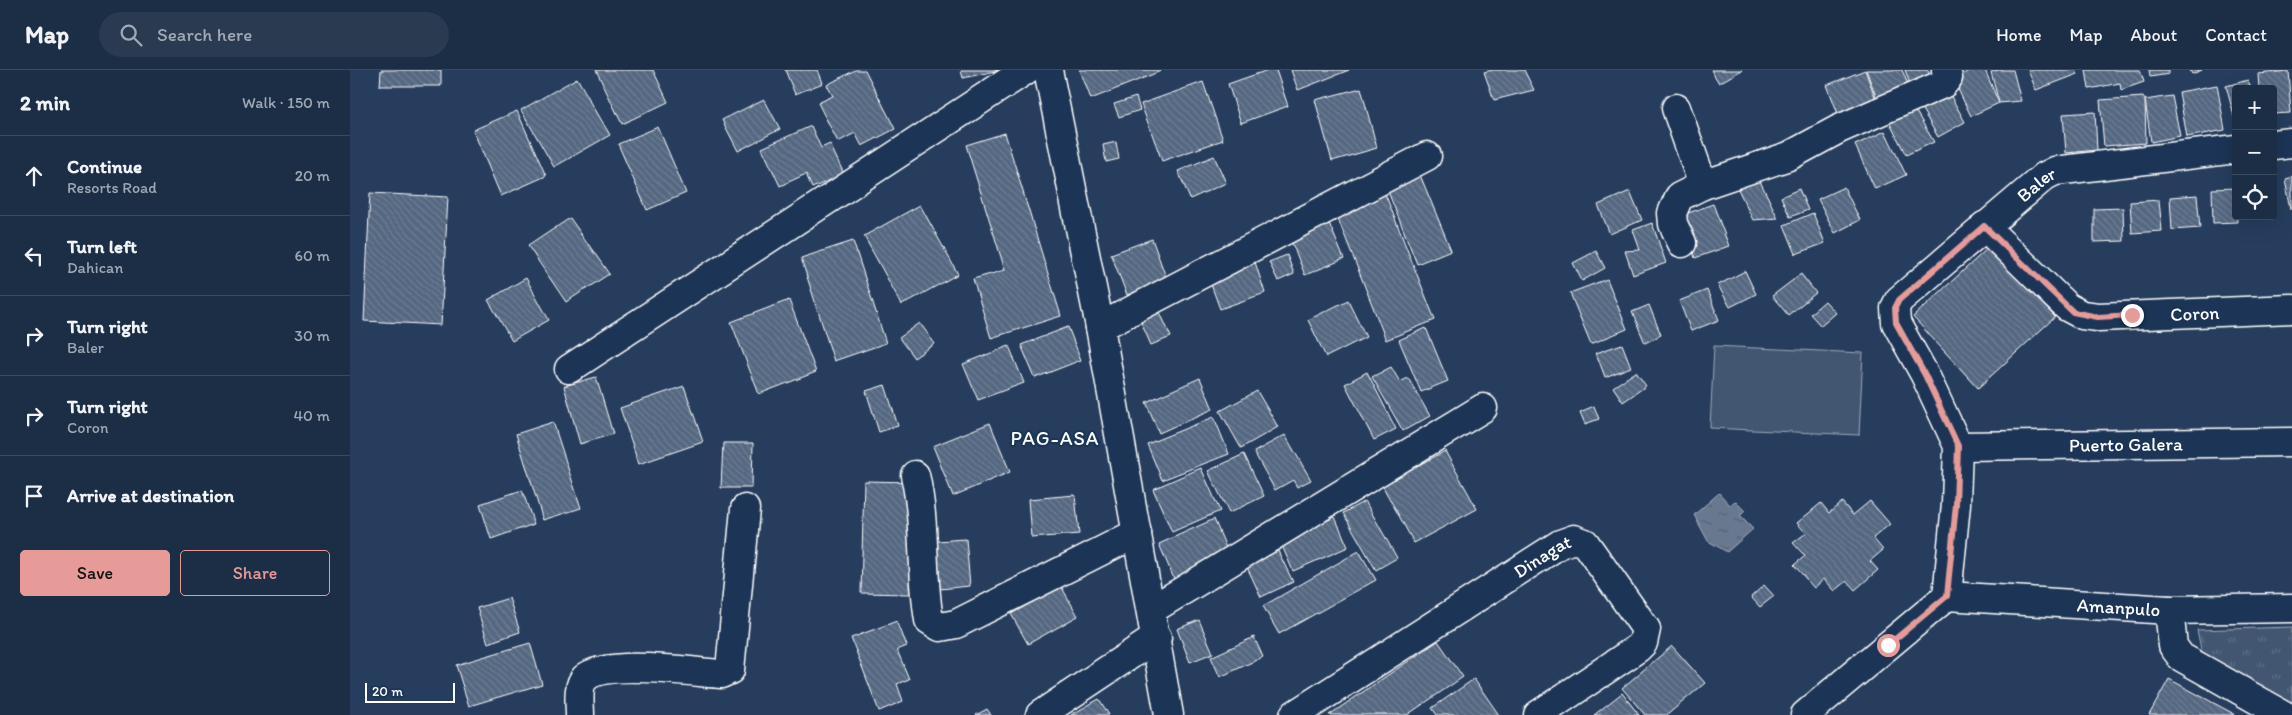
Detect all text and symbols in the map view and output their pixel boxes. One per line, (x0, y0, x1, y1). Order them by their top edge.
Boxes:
search box (99, 12, 449, 57)
text: Map (25, 20, 69, 49)
icon: search (117, 21, 145, 49)
text: Search here (157, 23, 252, 46)
text: Home (1996, 24, 2042, 46)
text: Map (2070, 24, 2103, 46)
text: About (2131, 24, 2177, 46)
text: Contact (2205, 24, 2267, 46)
map controls (2232, 85, 2277, 220)
button: + (2232, 85, 2277, 130)
text: 2 min (20, 90, 70, 115)
text: Walk · 150 m (242, 93, 330, 112)
button: − (2232, 130, 2277, 175)
text: Continue (67, 155, 142, 178)
street label: Baler (2012, 161, 2060, 207)
icon: ahead (20, 162, 48, 190)
text: 20 m (295, 166, 330, 185)
button: locate (2232, 175, 2277, 220)
text: Resorts Road (67, 178, 157, 197)
text: Turn left (67, 235, 137, 258)
icon: left (20, 242, 48, 270)
text: 60 m (295, 246, 330, 265)
text: Dahican (67, 258, 123, 277)
street label: Coron (2170, 301, 2220, 326)
route end (2121, 304, 2144, 327)
text: Turn right (67, 315, 148, 338)
icon: right (20, 322, 48, 350)
text: 30 m (294, 326, 330, 345)
text: Baler (67, 338, 104, 357)
text: Turn right (67, 395, 148, 418)
icon: right (20, 402, 48, 430)
text: 40 m (293, 406, 330, 425)
text: Coron (67, 418, 109, 437)
district label: PAG-ASA (1010, 426, 1100, 450)
street label: Puerto Galera (2069, 432, 2183, 457)
icon: arrive (20, 482, 48, 510)
text: Arrive at destination (67, 484, 234, 507)
street label: Dinagat (1509, 530, 1574, 583)
button: Save (20, 550, 170, 596)
button: Share (180, 550, 330, 596)
street label: Amanpulo (2076, 593, 2161, 621)
route start (1877, 634, 1900, 657)
scale bar (365, 680, 455, 703)
text: 20 m (372, 683, 403, 700)

